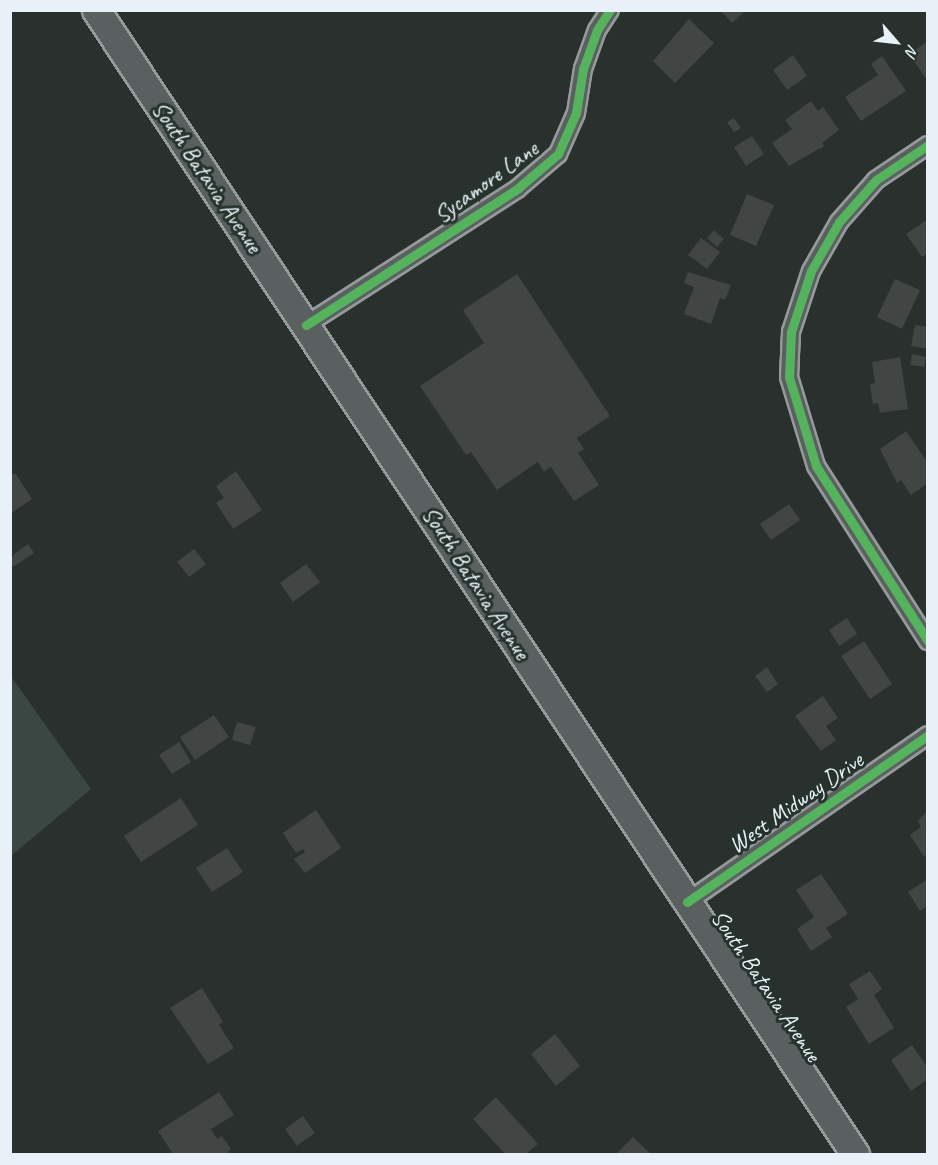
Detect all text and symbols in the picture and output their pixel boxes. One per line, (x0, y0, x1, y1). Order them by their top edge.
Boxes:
north arrow (866, 12, 926, 72)
text: N (901, 41, 923, 60)
street label: South Batavia Avenue (145, 95, 269, 259)
street label: Sycamore Lane (428, 135, 544, 229)
street label: South Batavia Avenue (415, 501, 537, 665)
street label: West Midway Drive (723, 746, 869, 860)
street label: South Batavia Avenue (704, 904, 828, 1068)

